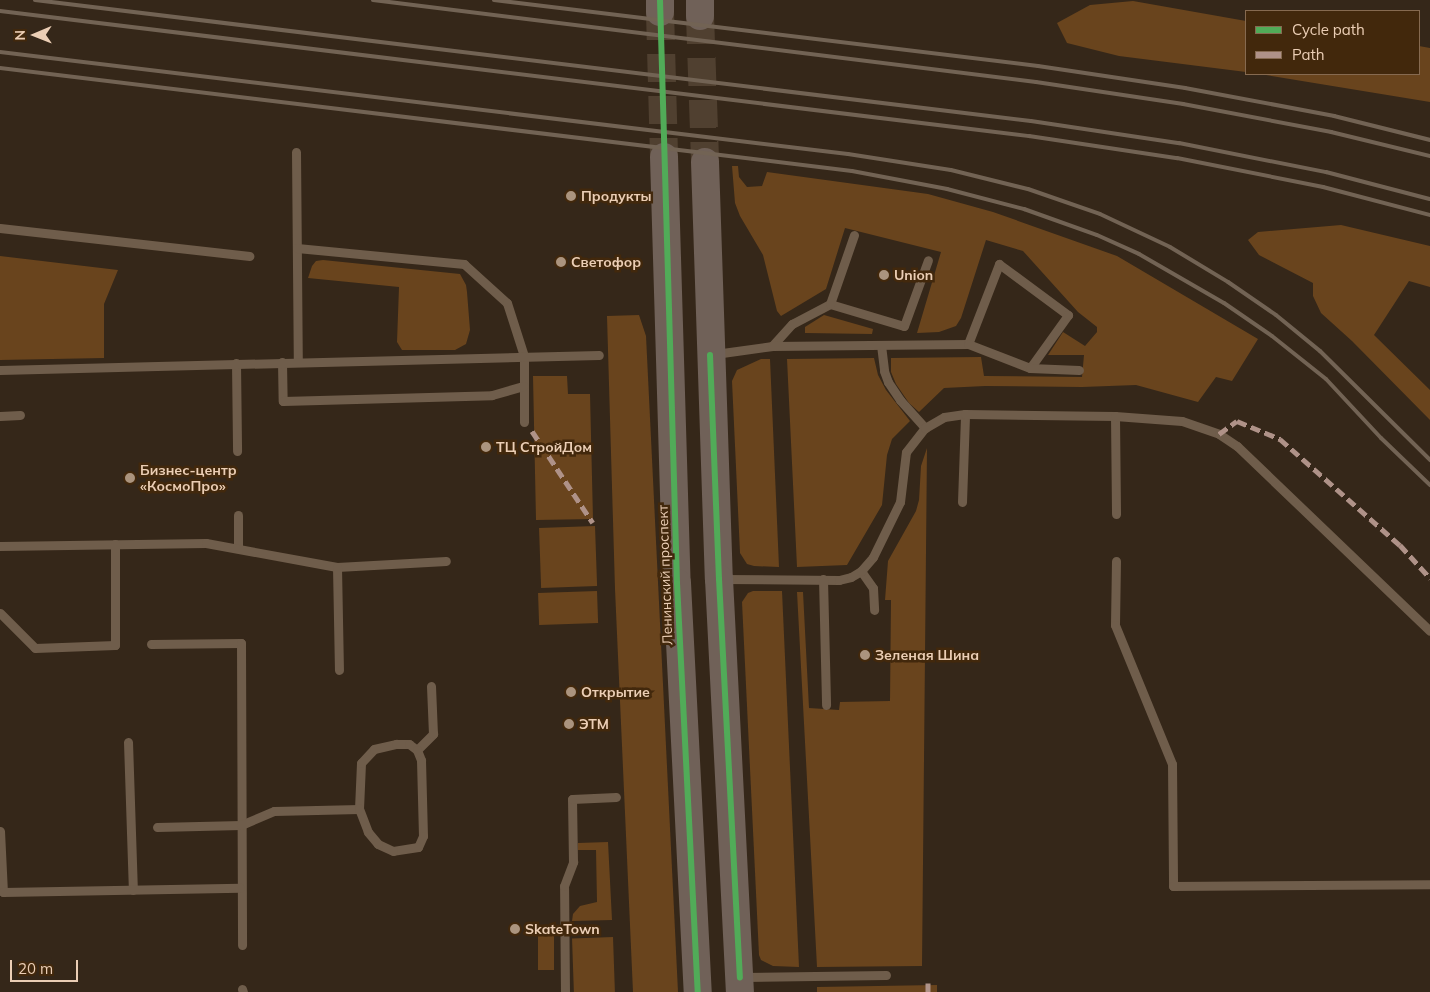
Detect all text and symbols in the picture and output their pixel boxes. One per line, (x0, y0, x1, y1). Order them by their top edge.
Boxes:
north arrow (10, 10, 60, 60)
legend (1245, 10, 1420, 75)
text: Cycle path (1292, 20, 1365, 39)
text: N (11, 30, 29, 41)
text: Path (1292, 45, 1324, 64)
place label: Продукты (581, 188, 652, 204)
marker: Продукты (565, 190, 577, 202)
place label: Светофор (571, 254, 641, 270)
marker: Светофор (555, 256, 567, 268)
place label: Union (894, 267, 933, 283)
marker: Union (878, 269, 890, 281)
place label: ТЦ СтройДом (496, 439, 592, 455)
marker: ТЦ СтройДом (480, 441, 492, 453)
place label: Бизнес-центр «КосмоПро» (140, 462, 237, 494)
marker: Бизнес-центр «КосмоПро» (124, 472, 136, 484)
street label: Ленинский проспект (654, 505, 676, 645)
place label: Зеленая Шина (875, 647, 979, 663)
marker: Зеленая Шина (859, 649, 871, 661)
place label: Открытие (581, 684, 650, 700)
marker: Открытие (565, 686, 577, 698)
place label: ЭТМ (579, 716, 609, 732)
marker: ЭТМ (563, 718, 575, 730)
place label: SkateTown (525, 921, 600, 937)
marker: SkateTown (509, 923, 521, 935)
scale bar (12, 950, 80, 982)
text: 20 m (18, 959, 53, 978)

